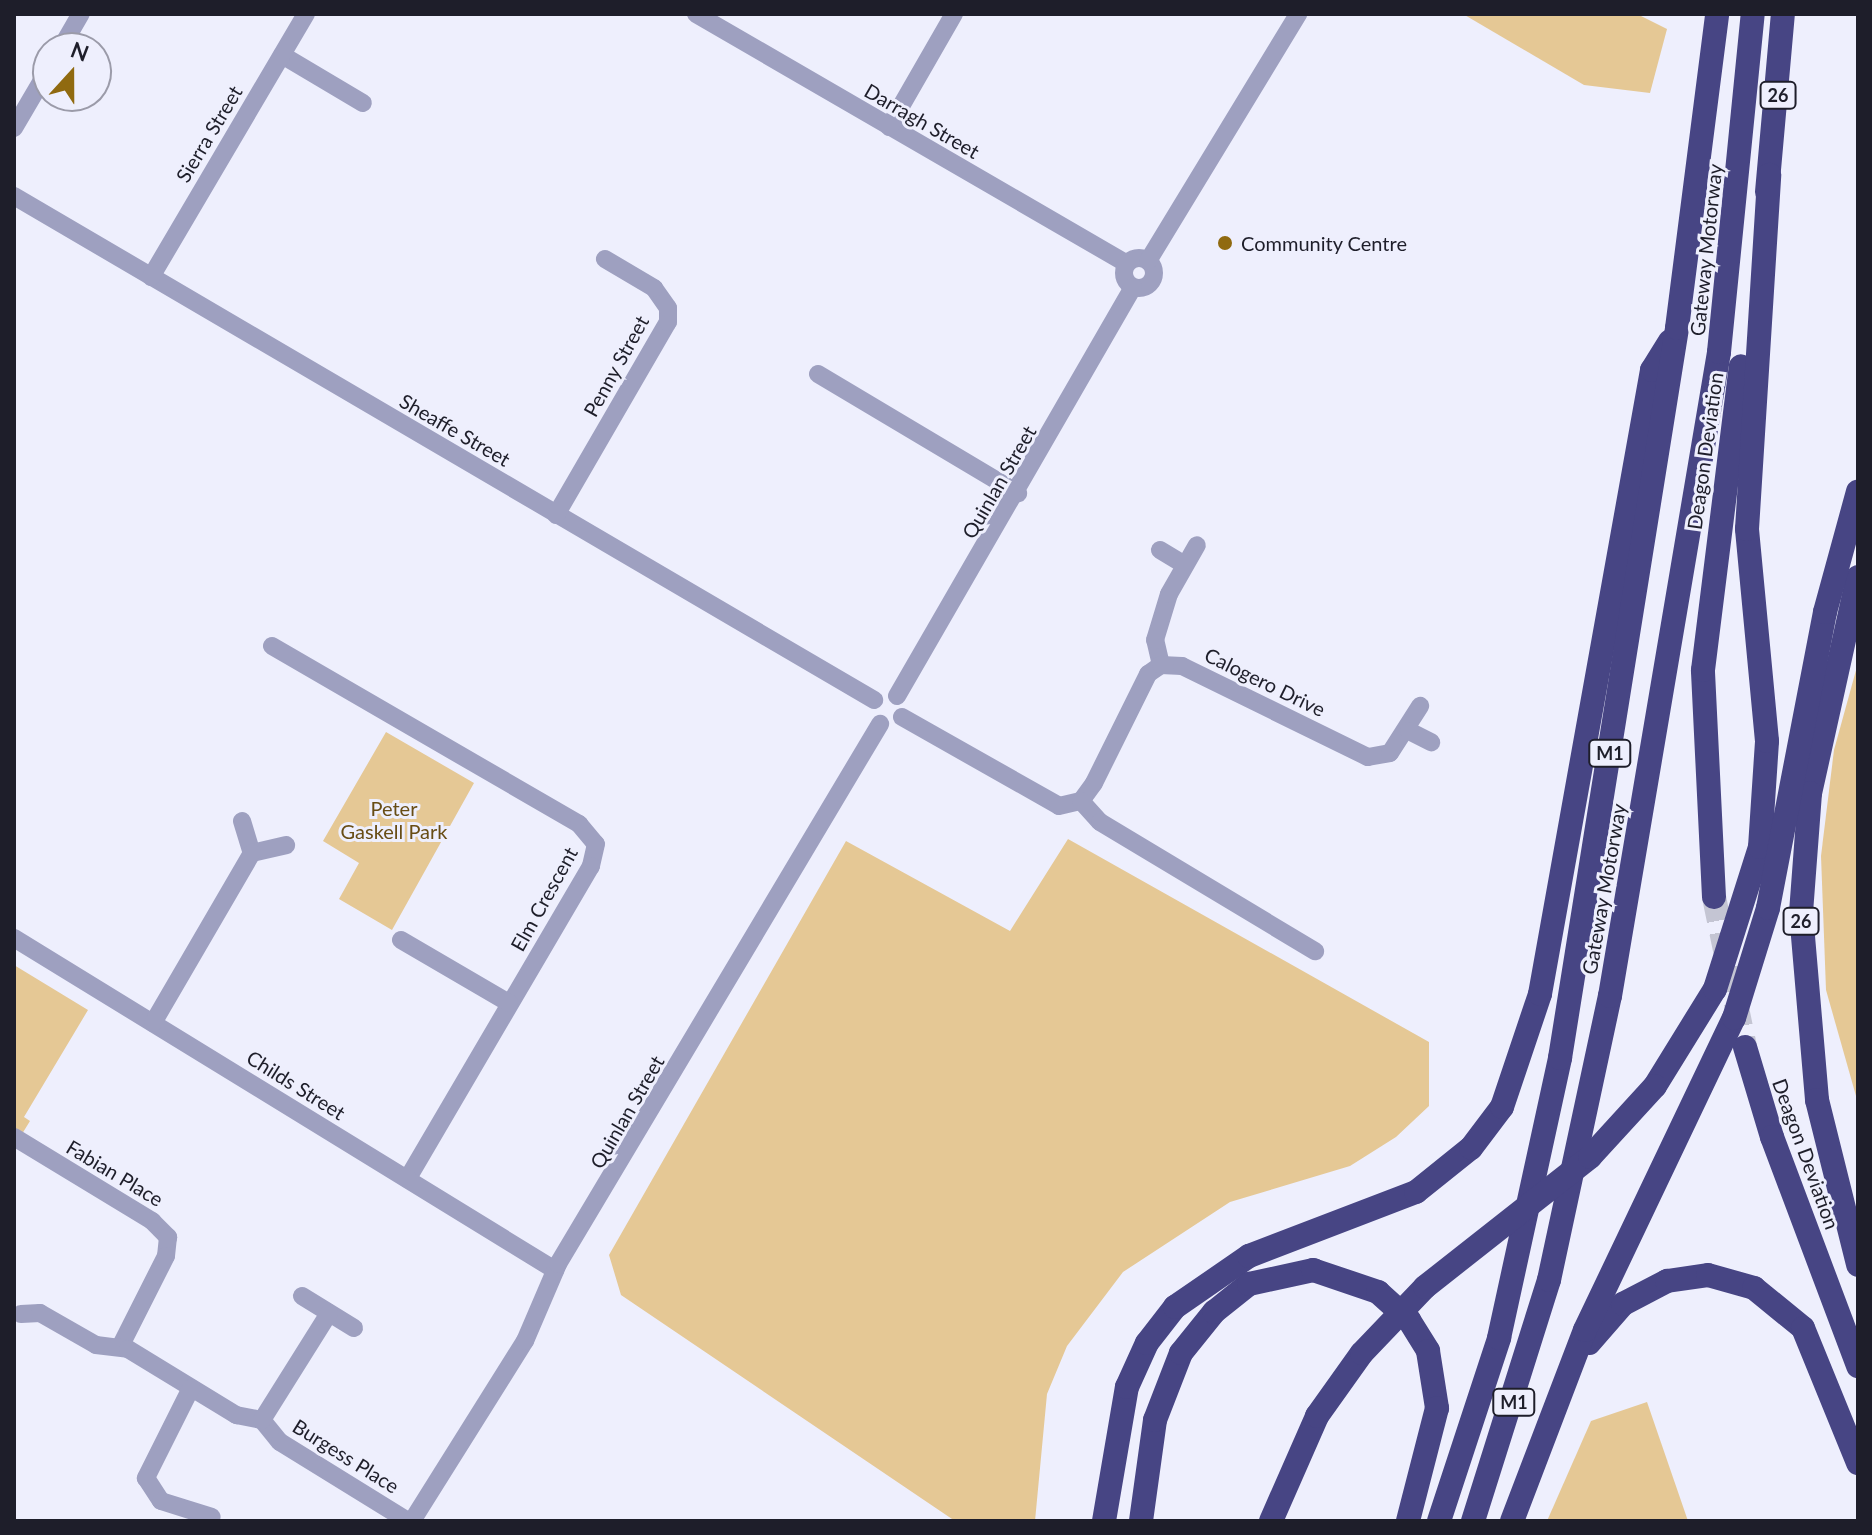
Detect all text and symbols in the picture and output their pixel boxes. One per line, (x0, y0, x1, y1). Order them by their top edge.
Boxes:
north arrow (32, 32, 112, 112)
text: N (67, 35, 93, 67)
street label: Darragh Street (860, 78, 984, 164)
street label: Sierra Street (171, 81, 247, 187)
road number: 26 (1758, 81, 1798, 109)
street label: Gateway Motorway (1685, 163, 1727, 337)
place label: Community Centre (1241, 231, 1407, 255)
marker: Community Centre (1216, 234, 1234, 252)
street label: Penny Street (578, 311, 654, 421)
street label: Deagon Deviation (1682, 371, 1728, 531)
street label: Sheaffe Street (396, 389, 514, 471)
street label: Quinlan Street (957, 421, 1041, 543)
street label: Calogero Drive (1201, 642, 1329, 722)
road number: M1 (1588, 739, 1632, 767)
park label: Peter Gaskell Park (341, 797, 447, 844)
street label: Gateway Motorway (1577, 802, 1631, 976)
street label: Elm Crescent (506, 843, 582, 955)
road number: 26 (1781, 907, 1821, 935)
street label: Childs Street (242, 1045, 350, 1125)
street label: Quinlan Street (585, 1051, 669, 1173)
street label: Deagon Deviation (1768, 1075, 1844, 1233)
street label: Fabian Place (62, 1135, 168, 1211)
road number: M1 (1492, 1388, 1536, 1416)
street label: Burgess Place (288, 1414, 404, 1498)

